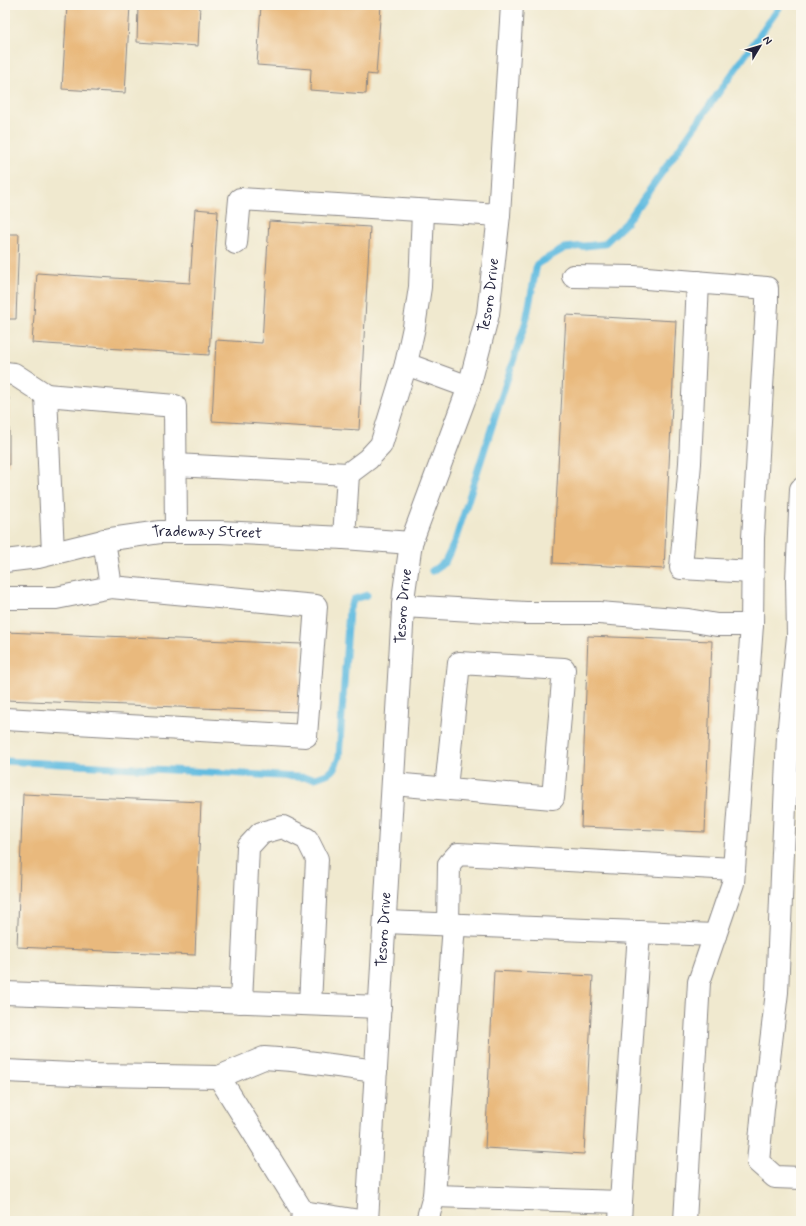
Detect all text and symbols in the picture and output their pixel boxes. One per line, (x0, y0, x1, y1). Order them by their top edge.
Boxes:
north arrow (740, 26, 780, 66)
text: N (759, 33, 775, 48)
street label: Tesoro Drive (474, 257, 504, 335)
street label: Tradeway Street (151, 522, 263, 544)
street label: Tesoro Drive (391, 567, 417, 644)
street label: Tesoro Drive (372, 891, 396, 968)

